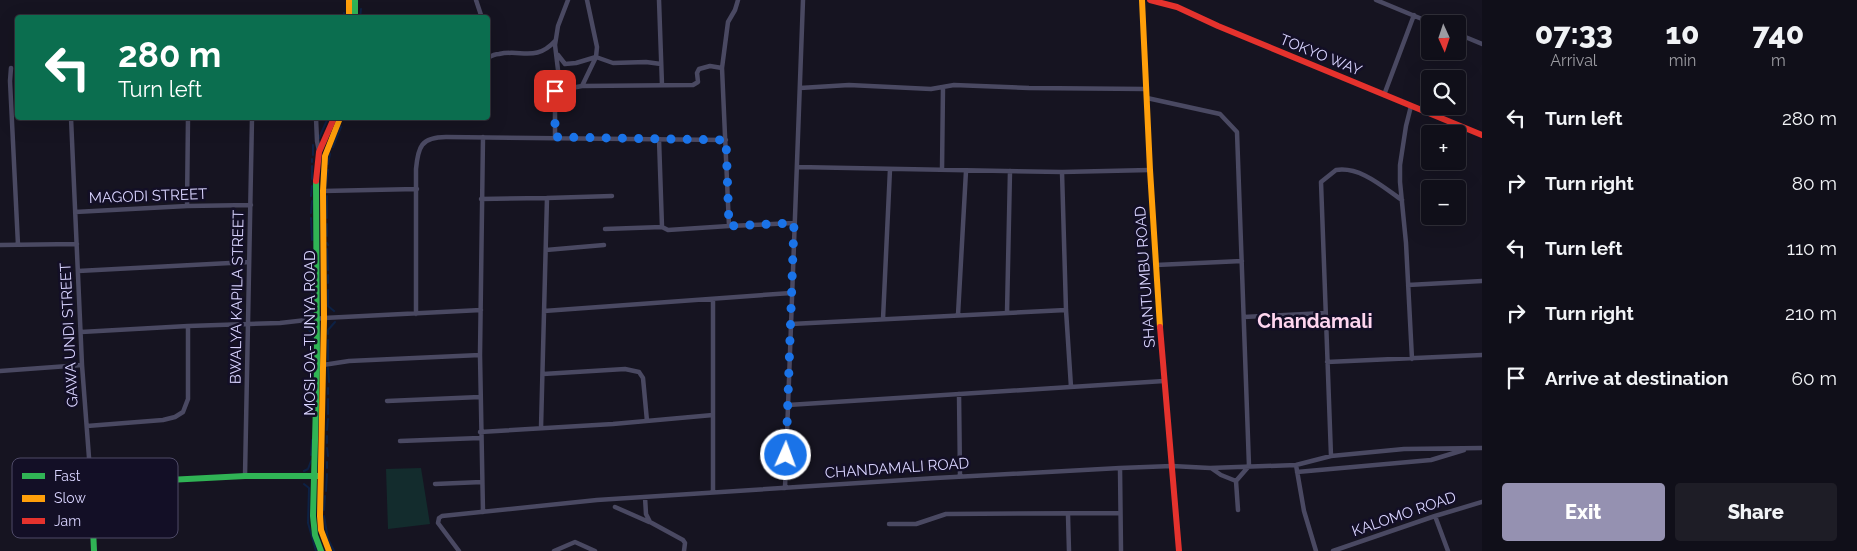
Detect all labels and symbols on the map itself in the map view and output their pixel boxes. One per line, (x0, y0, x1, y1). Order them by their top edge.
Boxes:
north arrow (1421, 15, 1466, 60)
street label: TOKYO WAY (1277, 30, 1365, 80)
pin (534, 70, 576, 112)
street label: MAGODI STREET (88, 185, 208, 207)
street label: SHANTUMBU ROAD (1131, 205, 1159, 349)
street label: BWALYA KAPILA STREET (226, 210, 248, 384)
street label: MOSI-OA-TUNYA ROAD (301, 250, 319, 416)
street label: GAWA UNDI STREET (56, 262, 82, 408)
district label: Chandamali (1257, 309, 1373, 333)
position arrow (759, 428, 811, 480)
street label: CHANDAMALI ROAD (824, 454, 970, 482)
legend (12, 458, 178, 538)
text: Fast (54, 468, 81, 484)
street label: KALOMO ROAD (1349, 488, 1459, 540)
text: Slow (54, 490, 86, 506)
text: Jam (54, 513, 81, 529)

